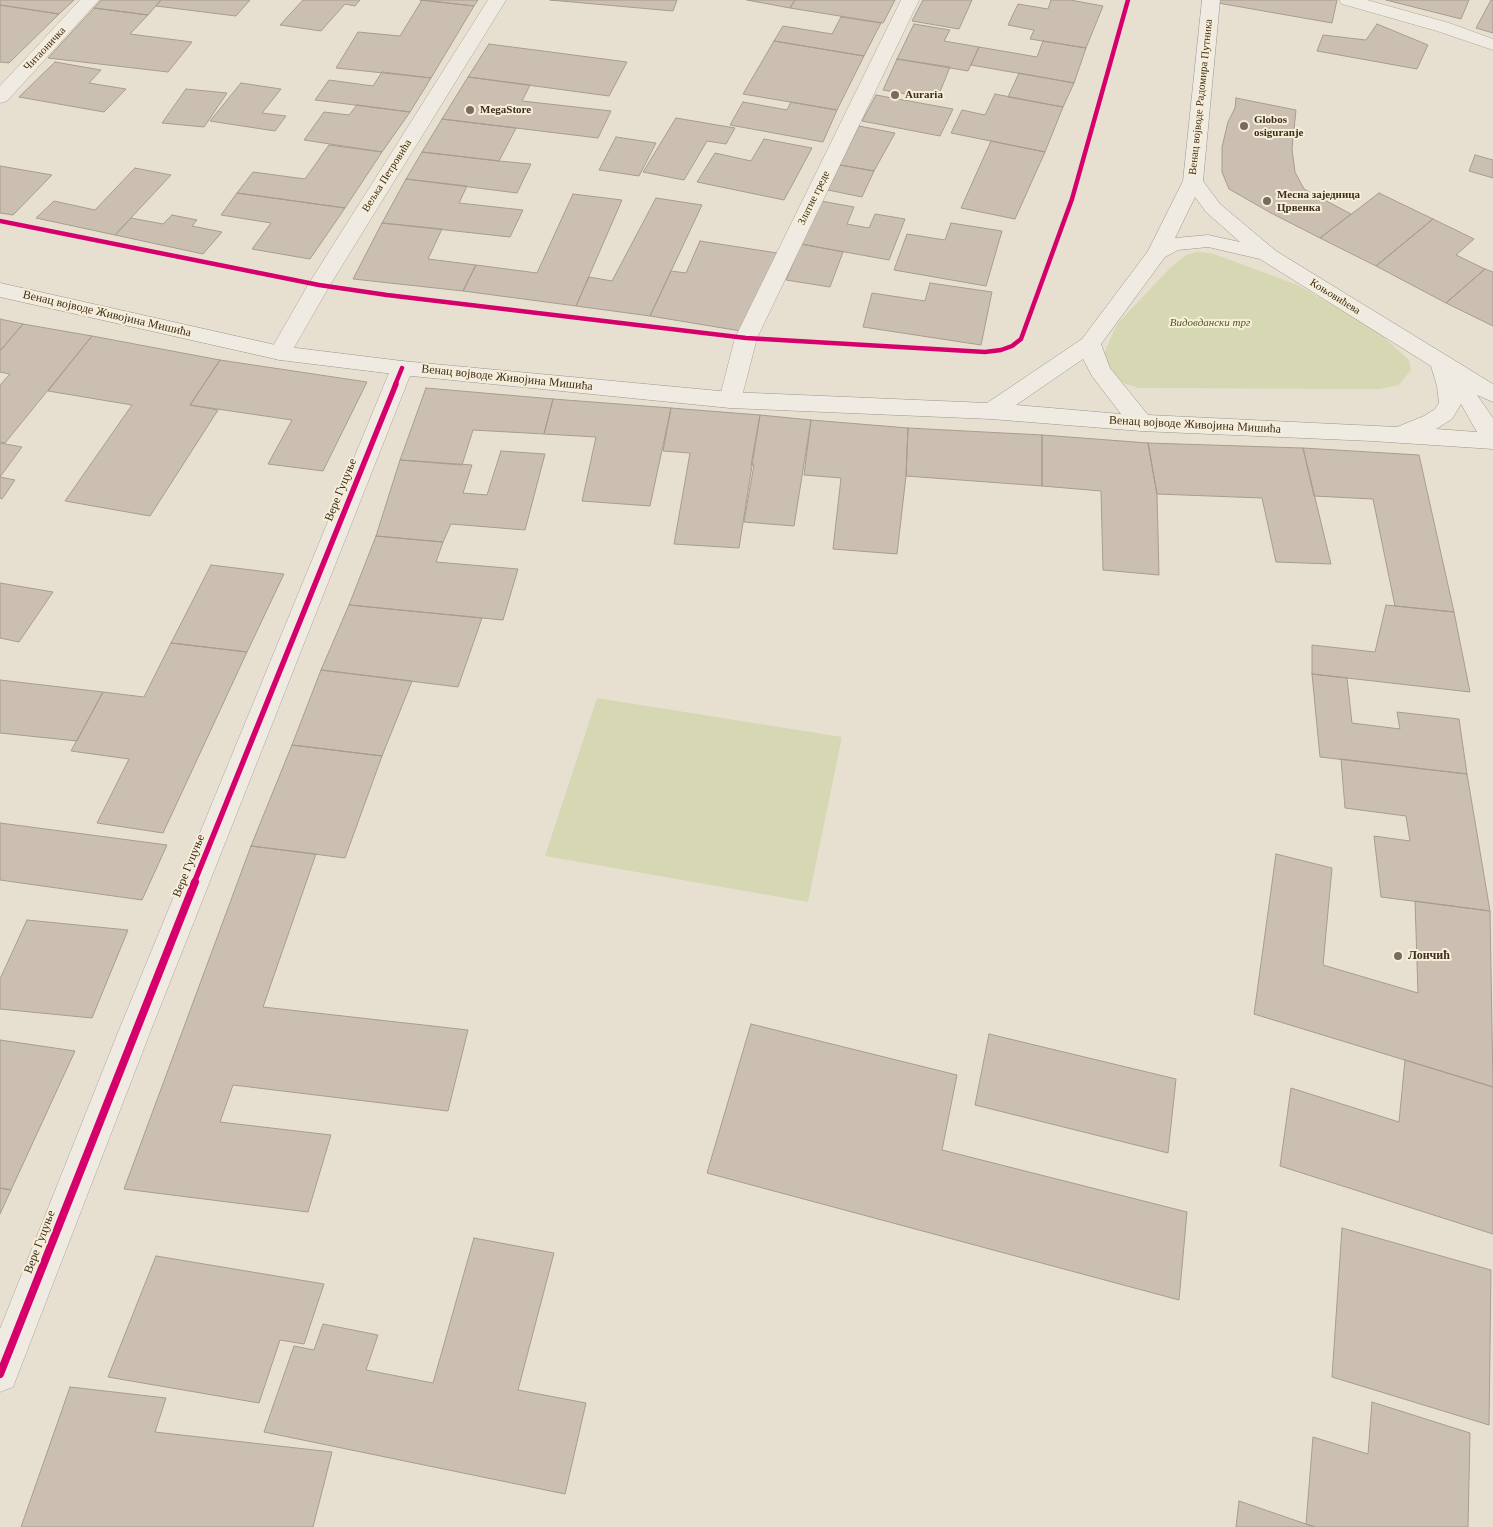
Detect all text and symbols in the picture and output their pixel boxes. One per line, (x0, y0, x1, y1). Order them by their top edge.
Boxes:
street label: Венац војводе Радомира Путника (1186, 18, 1216, 176)
street label: Читаоничка (21, 24, 69, 74)
place label: Auraria (905, 88, 943, 102)
marker: Auraria (889, 89, 901, 101)
place label: MegaStore (480, 103, 531, 117)
marker: MegaStore (464, 104, 476, 116)
place label: Globos osiguranje (1254, 113, 1304, 139)
marker: Globos osiguranje (1238, 120, 1250, 132)
street label: Вељка Петровића (359, 137, 415, 215)
street label: Златне греде (795, 169, 833, 227)
place label: Месна заједница Црвенка (1277, 188, 1360, 214)
marker: Месна заједница Црвенка (1261, 195, 1273, 207)
street label: Коњовићева (1307, 276, 1363, 318)
street label: Венац војводе Живојина Мишића (21, 288, 193, 340)
park label: Видовдански трг (1170, 316, 1250, 330)
street label: Венац војводе Живојина Мишића (421, 362, 593, 394)
street label: Венац војводе Живојина Мишића (1109, 413, 1281, 437)
street label: Вере Гуцуње (322, 456, 360, 524)
street label: Вере Гуцуње (170, 832, 208, 900)
place label: Лончић (1408, 949, 1450, 963)
marker: Лончић (1392, 950, 1404, 962)
street label: Вере Гуцуње (21, 1208, 59, 1276)

